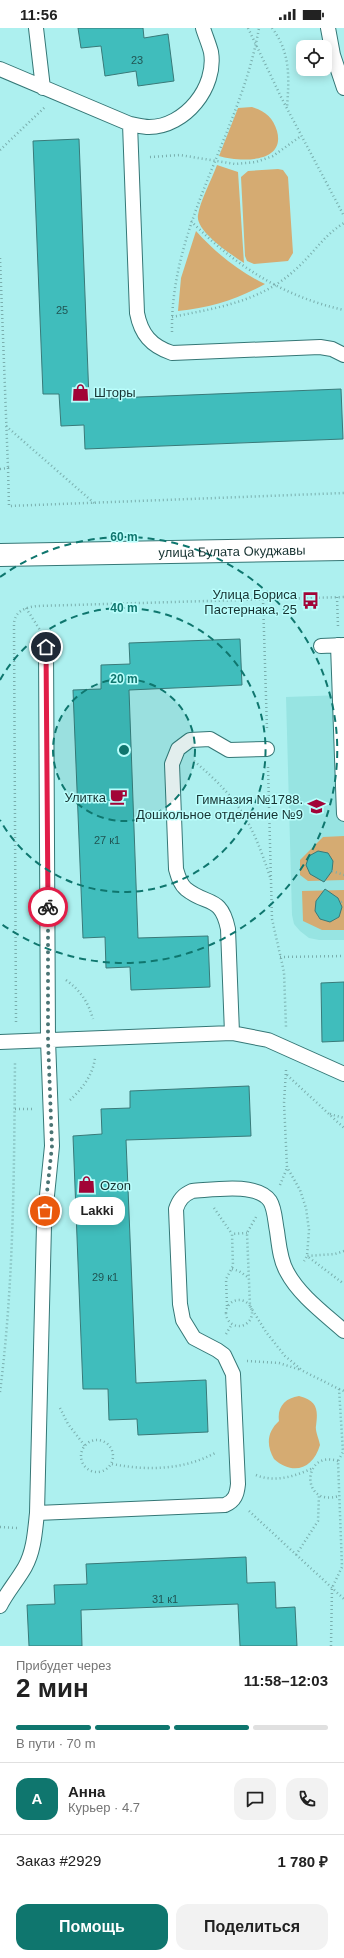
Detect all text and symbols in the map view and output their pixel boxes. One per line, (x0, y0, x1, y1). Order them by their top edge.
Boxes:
text: 11:56 (20, 6, 58, 23)
map controls (296, 40, 332, 76)
button: locate (296, 40, 332, 76)
house number: 23 (131, 54, 143, 66)
house number: 25 (56, 304, 68, 316)
shop icon: Шторы (71, 382, 91, 402)
place label: Шторы (94, 385, 136, 400)
text: 60 m (110, 530, 138, 544)
street label: улица Булата Окуджавы (158, 542, 306, 560)
place label: Улица Бориса Пастернака, 25 (204, 587, 298, 617)
bus stop icon: Улица Бориса Пастернака, 25 (300, 591, 320, 611)
text: 40 m (110, 601, 138, 615)
pin (29, 630, 63, 664)
icon: home (35, 636, 57, 658)
text: 20 m (110, 672, 138, 686)
centre of rings (117, 743, 131, 757)
cafe icon: Улитка (109, 787, 129, 807)
place label: Улитка (65, 790, 107, 805)
place label: Гимназия №1788. Дошкольное отделение №9 (136, 792, 303, 822)
school or university icon: Гимназия №1788. Дошкольное отделение №9 (306, 796, 326, 816)
house number: 27 к1 (94, 834, 120, 846)
courier (28, 887, 68, 927)
icon: bike (37, 896, 59, 918)
shop icon: Ozon (77, 1175, 97, 1195)
place label: Ozon (100, 1178, 131, 1193)
pin (28, 1194, 62, 1228)
callout: Lakki (69, 1197, 125, 1225)
icon: bag (34, 1200, 56, 1222)
text: Lakki (80, 1203, 114, 1218)
house number: 29 к1 (92, 1271, 118, 1283)
house number: 31 к1 (152, 1593, 178, 1605)
text: Прибудет через (16, 1658, 111, 1673)
text: 11:58–12:03 (244, 1672, 328, 1689)
text: 2 мин (16, 1673, 89, 1703)
text: В пути · 70 m (16, 1736, 96, 1751)
button: chat (234, 1778, 276, 1820)
button: phone (286, 1778, 328, 1820)
text: Анна (68, 1783, 105, 1800)
text: А (32, 1790, 42, 1807)
text: Курьер · 4.7 (68, 1800, 140, 1815)
text: Заказ #2929 (16, 1852, 101, 1869)
text: 1 780 ₽ (278, 1853, 328, 1870)
button: Помощь (16, 1904, 168, 1950)
button: Поделиться (176, 1904, 328, 1950)

